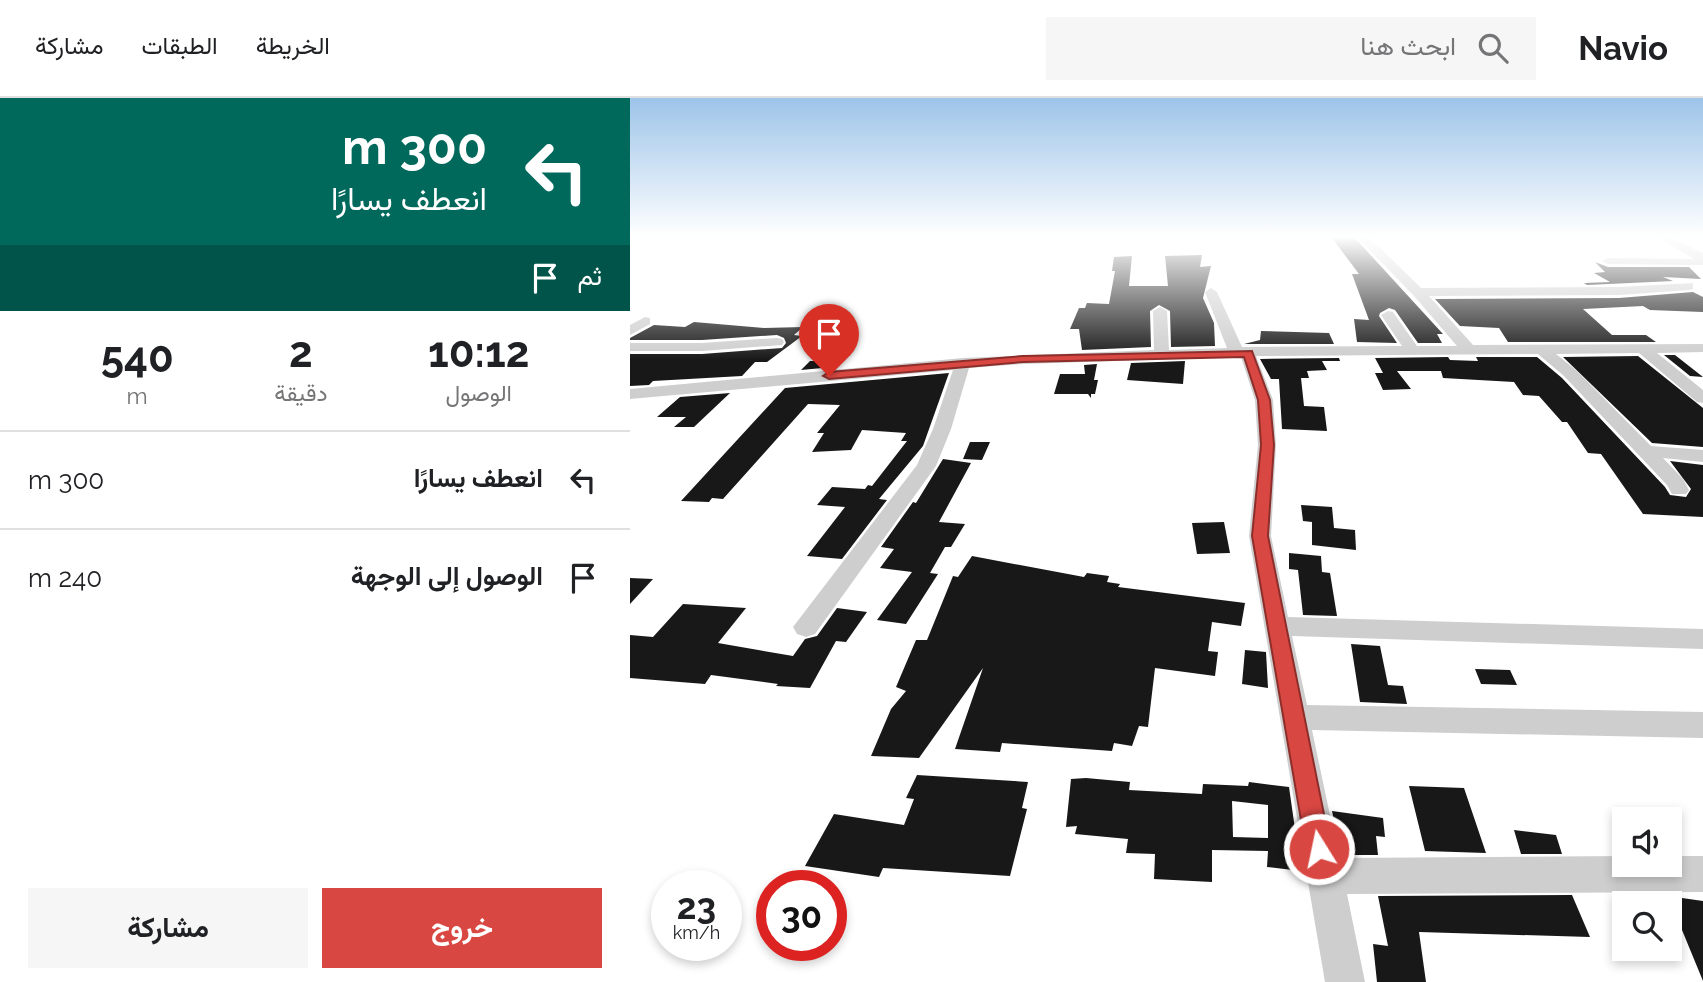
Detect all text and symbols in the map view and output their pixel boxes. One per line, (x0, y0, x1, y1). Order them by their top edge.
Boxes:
search box (1046, 17, 1536, 80)
icon: search (1474, 29, 1512, 67)
text: Navio (1578, 29, 1668, 68)
text: مشاركة (35, 31, 103, 60)
text: الطبقات (141, 31, 218, 60)
text: الخريطة (256, 31, 330, 60)
text: ابحث هنا (1360, 31, 1456, 61)
text: 300 m (342, 118, 487, 175)
icon: left (511, 126, 602, 217)
text: انعطف يسارًا (331, 180, 487, 217)
icon: arrive (526, 259, 564, 297)
text: ثم (578, 261, 602, 291)
pin (799, 304, 859, 376)
icon: arrive (810, 315, 848, 353)
text: 2 (289, 328, 313, 377)
text: 10:12 (428, 328, 529, 377)
text: 540 (101, 333, 174, 382)
text: دقيقة (274, 379, 327, 406)
text: الوصول (446, 379, 512, 406)
text: m (127, 382, 148, 409)
icon: left (564, 461, 602, 499)
text: انعطف يسارًا (414, 463, 543, 493)
text: 300 m (28, 465, 104, 495)
icon: arrive (564, 559, 602, 597)
text: الوصول إلى الوجهة (351, 561, 543, 591)
text: 240 m (28, 563, 102, 593)
map controls (1612, 807, 1682, 961)
button: sound (1612, 807, 1682, 877)
position arrow (1282, 812, 1356, 886)
speed limit sign: 30 (756, 870, 847, 961)
text: 23 (677, 886, 716, 927)
button: مشاركة (28, 888, 308, 968)
button: خروج (322, 888, 602, 968)
button: search (1612, 891, 1682, 961)
text: km/h (673, 922, 720, 943)

